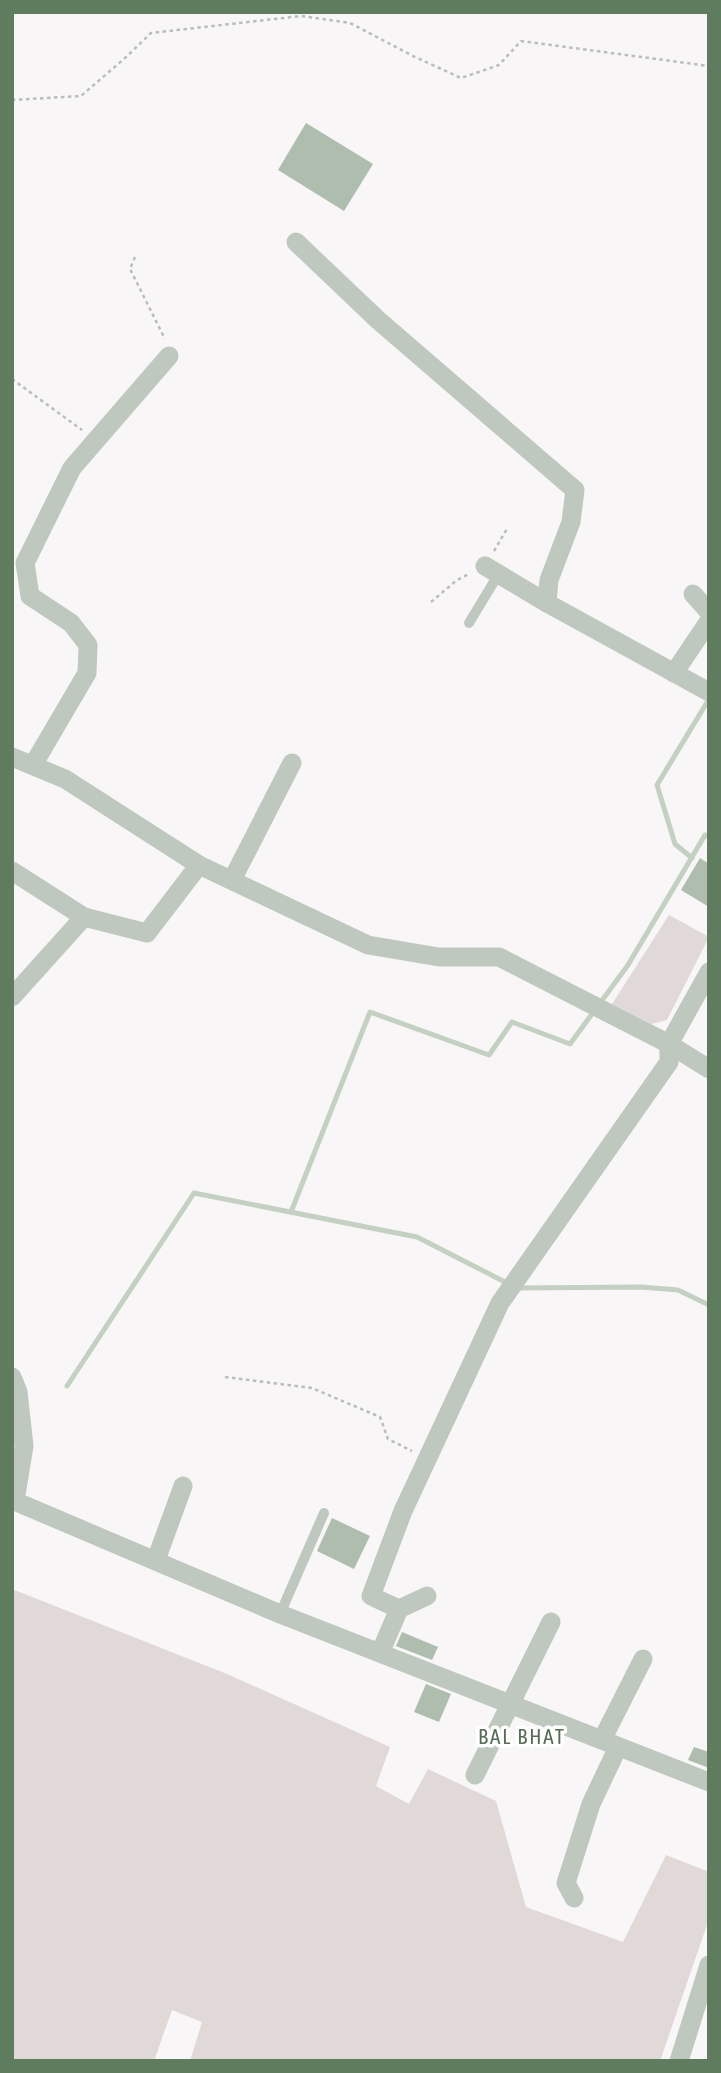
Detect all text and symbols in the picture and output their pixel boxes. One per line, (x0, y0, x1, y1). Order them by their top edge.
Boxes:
district label: BAL BHAT (478, 1724, 566, 1748)

